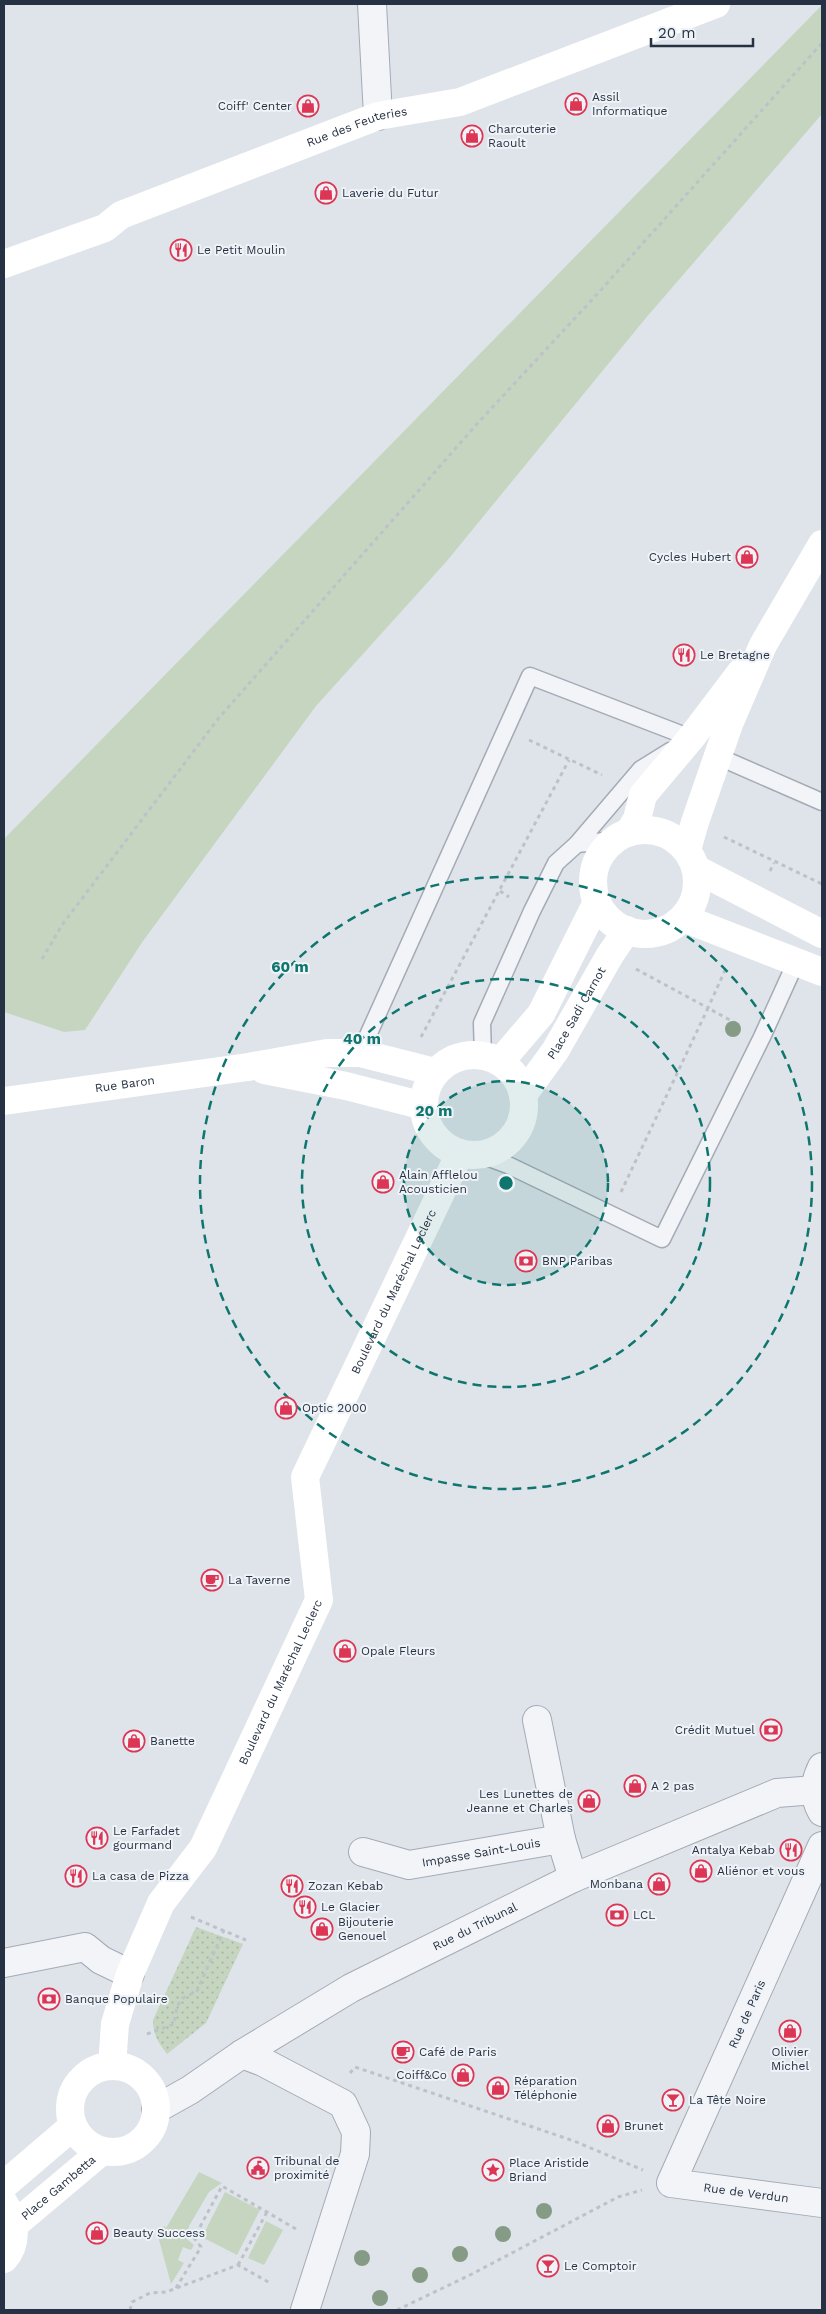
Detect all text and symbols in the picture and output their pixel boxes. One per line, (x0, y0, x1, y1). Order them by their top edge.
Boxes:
scale bar (651, 15, 754, 47)
text: 20 m (658, 24, 696, 42)
place label: Assil Informatique (592, 90, 668, 118)
shop icon: Assil Informatique (564, 92, 588, 116)
shop icon: Coiff' Center (296, 94, 320, 118)
place label: Coiff' Center (218, 99, 292, 113)
street label: Rue des Feuteries (305, 104, 408, 150)
place label: Charcuterie Raoult (488, 122, 556, 150)
shop icon: Charcuterie Raoult (460, 124, 484, 148)
shop icon: Laverie du Futur (314, 181, 338, 205)
place label: Laverie du Futur (342, 186, 439, 200)
restaurant icon: Le Petit Moulin (169, 238, 193, 262)
place label: Le Petit Moulin (197, 243, 285, 257)
shop icon: Cycles Hubert (735, 545, 759, 569)
place label: Cycles Hubert (649, 550, 731, 564)
restaurant icon: Le Bretagne (672, 643, 696, 667)
place label: Le Bretagne (700, 648, 770, 662)
text: 60 m (271, 958, 309, 976)
street label: Place Sadi Carnot (544, 964, 609, 1062)
text: 40 m (343, 1030, 381, 1048)
street label: Rue Baron (94, 1073, 156, 1095)
text: 20 m (415, 1102, 453, 1120)
place label: Alain Afflelou Acousticien (399, 1168, 478, 1196)
shop icon: Alain Afflelou Acousticien (371, 1170, 395, 1194)
centre of rings (497, 1174, 515, 1192)
street label: Boulevard du Maréchal Leclerc (348, 1207, 439, 1376)
bank icon: BNP Paribas (514, 1249, 538, 1273)
place label: BNP Paribas (542, 1254, 613, 1268)
shop icon: Optic 2000 (274, 1396, 298, 1420)
place label: Optic 2000 (302, 1401, 367, 1415)
cafe icon: La Taverne (200, 1568, 224, 1592)
place label: La Taverne (228, 1573, 291, 1587)
street label: Boulevard du Maréchal Leclerc (236, 1597, 325, 1767)
shop icon: Opale Fleurs (333, 1639, 357, 1663)
place label: Opale Fleurs (361, 1644, 435, 1658)
bank icon: Crédit Mutuel (759, 1718, 783, 1742)
place label: Crédit Mutuel (675, 1723, 755, 1737)
shop icon: Banette (122, 1729, 146, 1753)
place label: Banette (150, 1734, 195, 1748)
shop icon: A 2 pas (623, 1774, 647, 1798)
place label: A 2 pas (651, 1779, 694, 1793)
place label: Les Lunettes de Jeanne et Charles (467, 1787, 573, 1815)
shop icon: Les Lunettes de Jeanne et Charles (577, 1789, 601, 1813)
place label: Le Farfadet gourmand (113, 1824, 180, 1852)
restaurant icon: Le Farfadet gourmand (85, 1826, 109, 1850)
street label: Impasse Saint-Louis (421, 1836, 541, 1870)
restaurant icon: Antalya Kebab (779, 1838, 803, 1862)
place label: Antalya Kebab (692, 1843, 775, 1857)
shop icon: Aliénor et vous (689, 1859, 713, 1883)
restaurant icon: La casa de Pizza (64, 1864, 88, 1888)
place label: Aliénor et vous (717, 1864, 805, 1878)
place label: La casa de Pizza (92, 1869, 189, 1883)
shop icon: Monbana (647, 1872, 671, 1896)
restaurant icon: Zozan Kebab (280, 1874, 304, 1898)
place label: Monbana (590, 1877, 643, 1891)
place label: Zozan Kebab (308, 1879, 383, 1893)
restaurant icon: Le Glacier (293, 1895, 317, 1919)
place label: Le Glacier (321, 1900, 380, 1914)
street label: Rue du Tribunal (430, 1900, 520, 1953)
bank icon: LCL (605, 1903, 629, 1927)
place label: LCL (633, 1908, 655, 1922)
place label: Bijouterie Genouel (338, 1915, 394, 1943)
shop icon: Bijouterie Genouel (310, 1917, 334, 1941)
street label: Rue de Paris (726, 1978, 768, 2050)
bank icon: Banque Populaire (37, 1987, 61, 2011)
place label: Banque Populaire (65, 1992, 168, 2006)
shop icon: Olivier Michel (778, 2019, 802, 2043)
cafe icon: Café de Paris (391, 2040, 415, 2064)
place label: Café de Paris (419, 2045, 497, 2059)
place label: Olivier Michel (771, 2045, 809, 2073)
shop icon: Coiff&Co (451, 2063, 475, 2087)
place label: Coiff&Co (396, 2068, 447, 2082)
place label: Réparation Téléphonie (514, 2074, 577, 2102)
shop icon: Réparation Téléphonie (486, 2076, 510, 2100)
bar icon: La Tête Noire (661, 2088, 685, 2112)
place label: La Tête Noire (689, 2093, 766, 2107)
shop icon: Brunet (596, 2114, 620, 2138)
place label: Brunet (624, 2119, 663, 2133)
street label: Place Gambetta (18, 2152, 99, 2223)
place label: Tribunal de proximité (274, 2154, 340, 2182)
public building icon: Tribunal de proximité (246, 2156, 270, 2180)
place label: Place Aristide Briand (509, 2156, 589, 2184)
place icon: Place Aristide Briand (481, 2158, 505, 2182)
street label: Rue de Verdun (703, 2180, 789, 2206)
shop icon: Beauty Success (85, 2221, 109, 2245)
place label: Beauty Success (113, 2226, 205, 2240)
bar icon: Le Comptoir (536, 2254, 560, 2278)
place label: Le Comptoir (564, 2259, 637, 2273)

